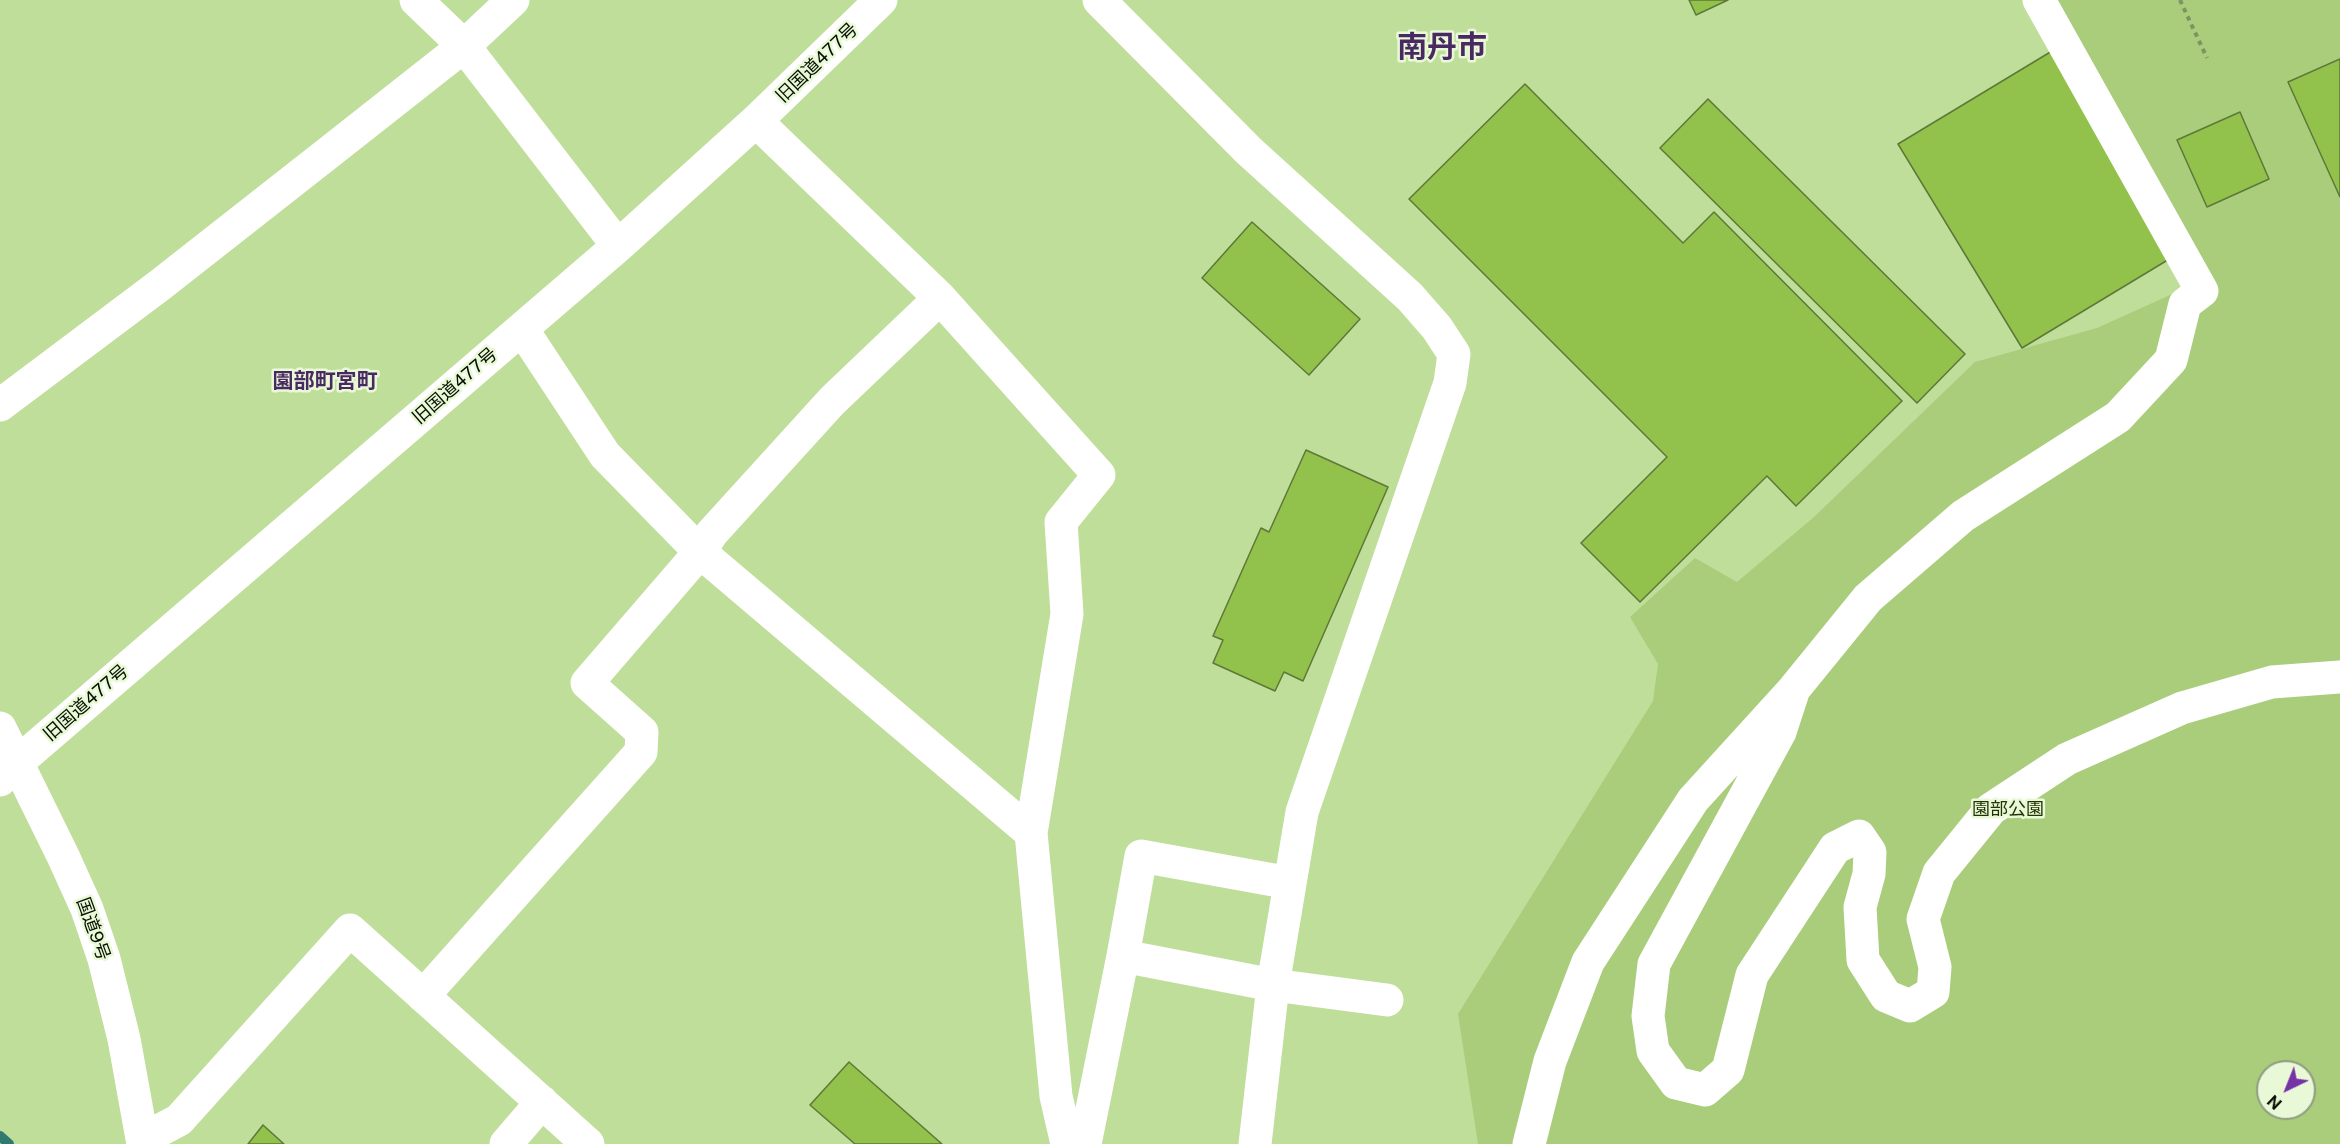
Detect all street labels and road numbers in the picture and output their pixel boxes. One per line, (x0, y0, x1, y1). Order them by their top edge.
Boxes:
street label: 旧国道477号 (772, 19, 862, 107)
street label: 旧国道477号 (408, 343, 502, 429)
street label: 旧国道477号 (39, 660, 133, 746)
street label: 国道9号 (72, 895, 114, 963)

